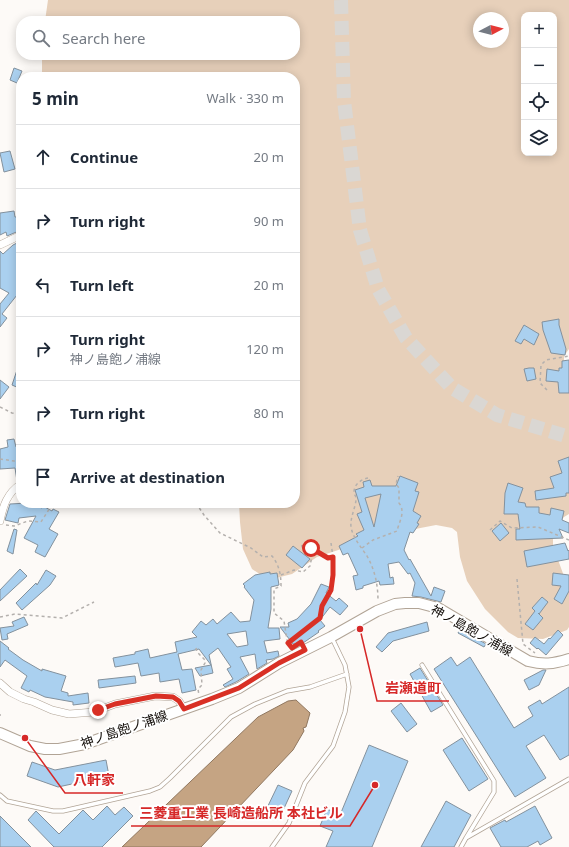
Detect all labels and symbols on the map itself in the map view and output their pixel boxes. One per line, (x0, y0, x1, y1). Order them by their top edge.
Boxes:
north arrow (473, 12, 509, 48)
route start (302, 539, 320, 557)
street label: 神ノ島飽ノ浦線 (428, 600, 516, 660)
callout: 岩瀬道町 (377, 675, 449, 701)
text: 岩瀬道町 (385, 678, 441, 697)
route end (89, 701, 107, 719)
street label: 神ノ島飽ノ浦線 (78, 706, 170, 752)
callout: 八軒家 (65, 767, 123, 793)
text: 八軒家 (73, 770, 115, 789)
callout: 三菱重工業 長崎造船所 本社ビル (131, 800, 350, 826)
text: 三菱重工業 長崎造船所 本社ビル (139, 803, 343, 822)

